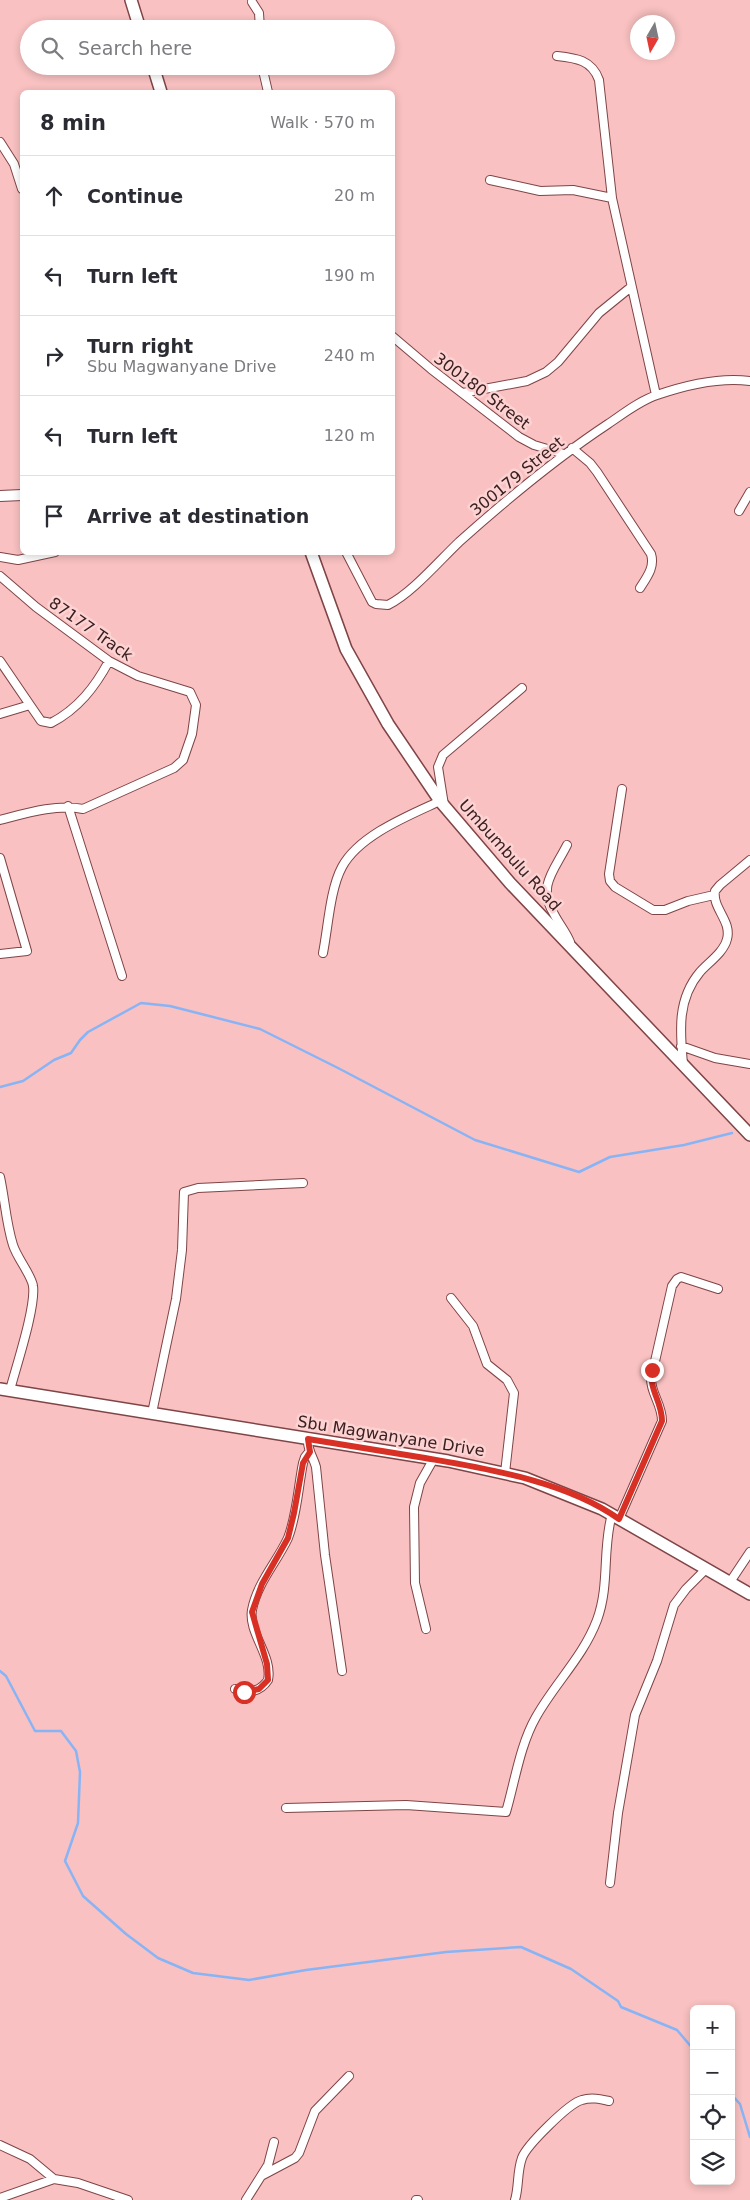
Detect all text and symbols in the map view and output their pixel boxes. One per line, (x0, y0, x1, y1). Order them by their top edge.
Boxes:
north arrow (630, 15, 675, 60)
search box (20, 20, 395, 75)
icon: search (38, 34, 66, 62)
text: Search here (78, 37, 192, 59)
text: 8 min (40, 111, 106, 135)
text: Walk · 570 m (270, 113, 375, 132)
icon: ahead (40, 182, 68, 210)
text: Continue (87, 185, 183, 207)
text: 20 m (334, 186, 375, 205)
icon: left (40, 262, 68, 290)
text: Turn left (87, 265, 178, 287)
text: 190 m (324, 266, 375, 285)
text: Turn right (87, 335, 193, 357)
icon: right (40, 342, 68, 370)
text: 240 m (324, 346, 375, 365)
street label: 300180 Street (430, 349, 534, 433)
text: Sbu Magwanyane Drive (87, 357, 276, 376)
icon: left (40, 422, 68, 450)
text: Turn left (87, 425, 178, 447)
text: 120 m (324, 426, 375, 445)
street label: 300179 Street (466, 433, 568, 519)
icon: arrive (40, 502, 68, 530)
text: Arrive at destination (87, 505, 309, 527)
street label: 87177 Track (45, 593, 137, 665)
street label: Umbumbulu Road (455, 795, 565, 915)
route end (641, 1359, 664, 1382)
street label: Sbu Magwanyane Drive (296, 1412, 486, 1460)
route start (233, 1681, 256, 1704)
map controls (690, 2005, 735, 2185)
button: + (690, 2005, 735, 2050)
button: − (690, 2050, 735, 2095)
button: locate (690, 2095, 735, 2140)
button: layers (690, 2140, 735, 2185)

